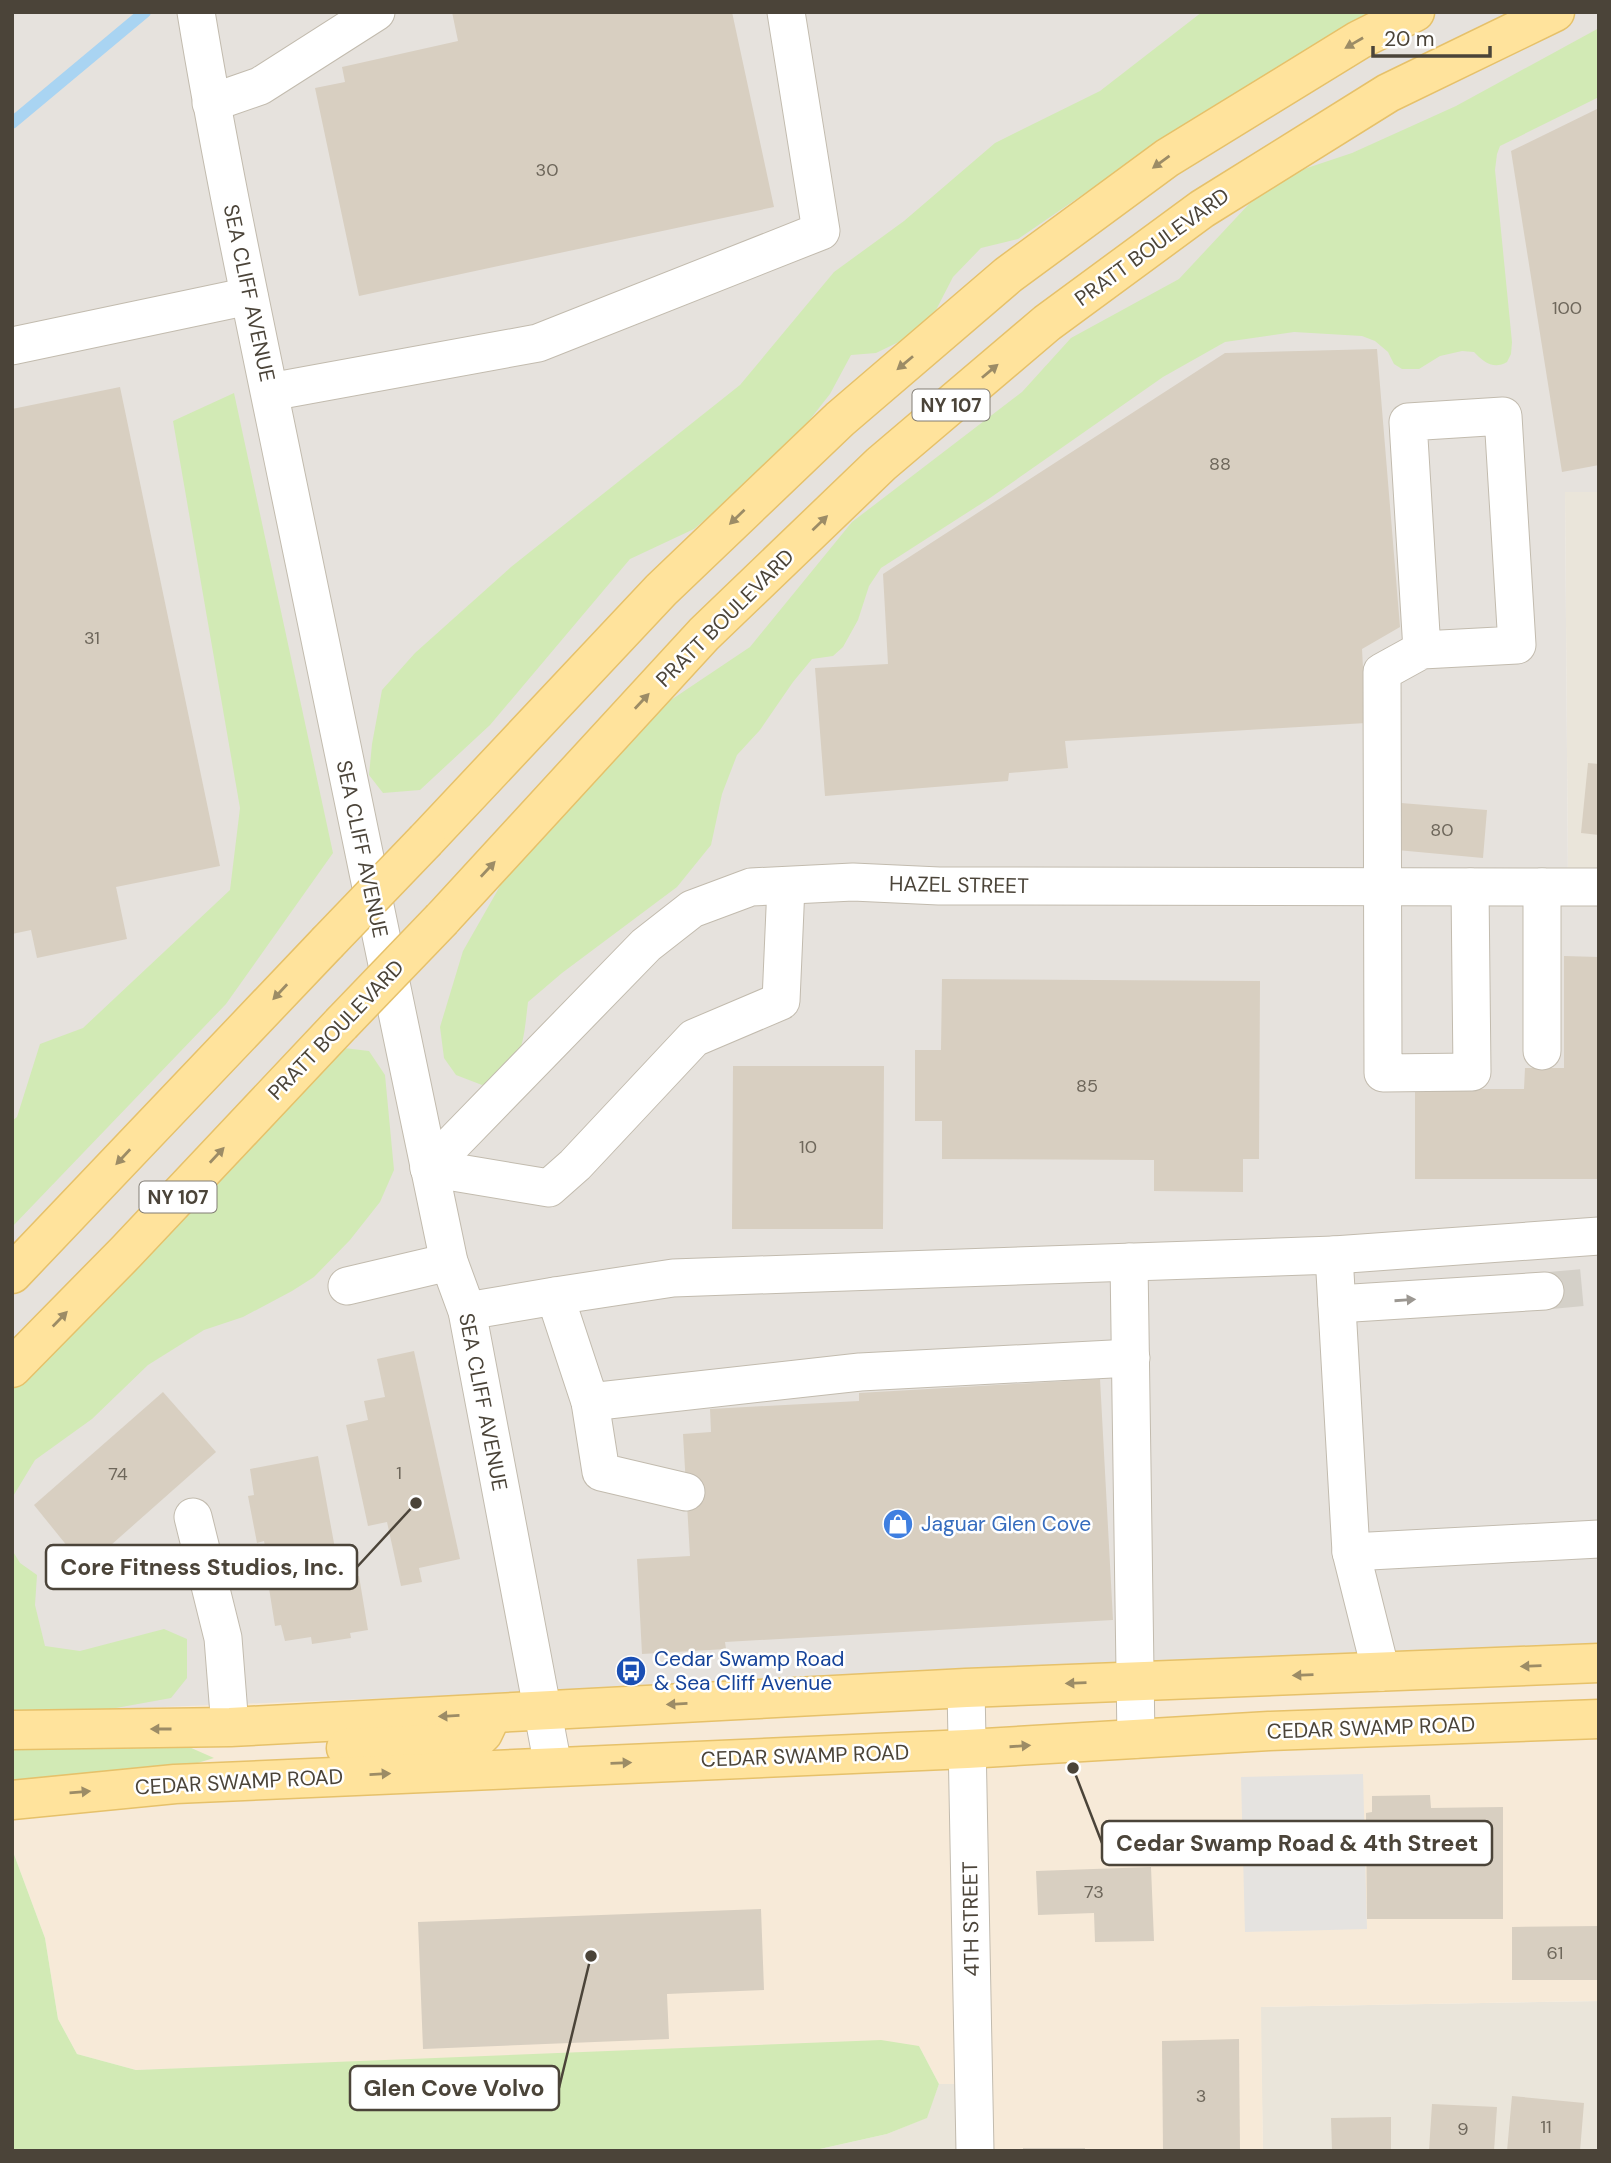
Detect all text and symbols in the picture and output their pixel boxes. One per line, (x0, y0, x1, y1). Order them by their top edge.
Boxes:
scale bar (1373, 14, 1490, 58)
text: 20 m (1384, 25, 1435, 53)
one-way arrow (1345, 37, 1364, 49)
one-way arrow (1152, 155, 1170, 169)
house number: 30 (536, 158, 558, 182)
street label: PRATT BOULEVARD (1069, 181, 1235, 313)
street label: SEA CLIFF AVENUE (217, 202, 281, 384)
house number: 100 (1552, 296, 1582, 320)
one-way arrow (896, 355, 914, 371)
one-way arrow (980, 364, 998, 379)
road number: NY 107 (912, 390, 990, 420)
house number: 88 (1209, 452, 1231, 476)
one-way arrow (729, 509, 746, 525)
one-way arrow (811, 515, 828, 531)
street label: PRATT BOULEVARD (650, 543, 800, 693)
house number: 31 (84, 626, 100, 650)
one-way arrow (634, 693, 650, 710)
street label: SEA CLIFF AVENUE (330, 758, 394, 940)
house number: 80 (1430, 818, 1454, 842)
one-way arrow (480, 861, 496, 878)
street label: HAZEL STREET (889, 870, 1029, 900)
street label: PRATT BOULEVARD (262, 954, 410, 1106)
one-way arrow (272, 983, 288, 1000)
house number: 85 (1076, 1074, 1098, 1098)
house number: 10 (799, 1135, 817, 1159)
one-way arrow (209, 1147, 225, 1164)
one-way arrow (116, 1148, 132, 1165)
road number: NY 107 (140, 1182, 216, 1212)
one-way arrow (1394, 1294, 1416, 1305)
street label: SEA CLIFF AVENUE (452, 1311, 514, 1493)
one-way arrow (51, 1312, 68, 1328)
house number: 1 (396, 1461, 402, 1485)
house number: 74 (108, 1462, 128, 1486)
shop icon: Jaguar Glen Cove (881, 1507, 915, 1541)
place label: Jaguar Glen Cove (921, 1510, 1091, 1538)
callout: Core Fitness Studios, Inc. (46, 1545, 357, 1589)
text: Core Fitness Studios, Inc. (60, 1552, 344, 1582)
place label: Cedar Swamp Road & Sea Cliff Avenue (654, 1645, 845, 1697)
bus stop icon: Cedar Swamp Road & Sea Cliff Avenue (614, 1654, 648, 1688)
one-way arrow (1519, 1660, 1541, 1671)
one-way arrow (1292, 1669, 1314, 1680)
one-way arrow (1065, 1678, 1087, 1689)
one-way arrow (666, 1699, 688, 1710)
street label: CEDAR SWAMP ROAD (1266, 1710, 1476, 1746)
one-way arrow (438, 1711, 460, 1722)
one-way arrow (150, 1723, 172, 1735)
street label: CEDAR SWAMP ROAD (700, 1738, 910, 1774)
one-way arrow (1009, 1740, 1031, 1751)
one-way arrow (610, 1758, 632, 1769)
street label: CEDAR SWAMP ROAD (134, 1763, 344, 1801)
one-way arrow (370, 1769, 392, 1780)
one-way arrow (69, 1786, 91, 1797)
callout: Cedar Swamp Road & 4th Street (1102, 1821, 1492, 1865)
text: Cedar Swamp Road & 4th Street (1116, 1828, 1478, 1858)
street label: 4TH STREET (956, 1861, 986, 1977)
house number: 73 (1084, 1880, 1104, 1904)
house number: 61 (1547, 1941, 1563, 1965)
callout: Glen Cove Volvo (350, 2066, 559, 2110)
text: Glen Cove Volvo (363, 2073, 545, 2103)
house number: 3 (1196, 2084, 1206, 2108)
house number: 11 (1540, 2115, 1552, 2139)
house number: 9 (1457, 2117, 1469, 2141)

